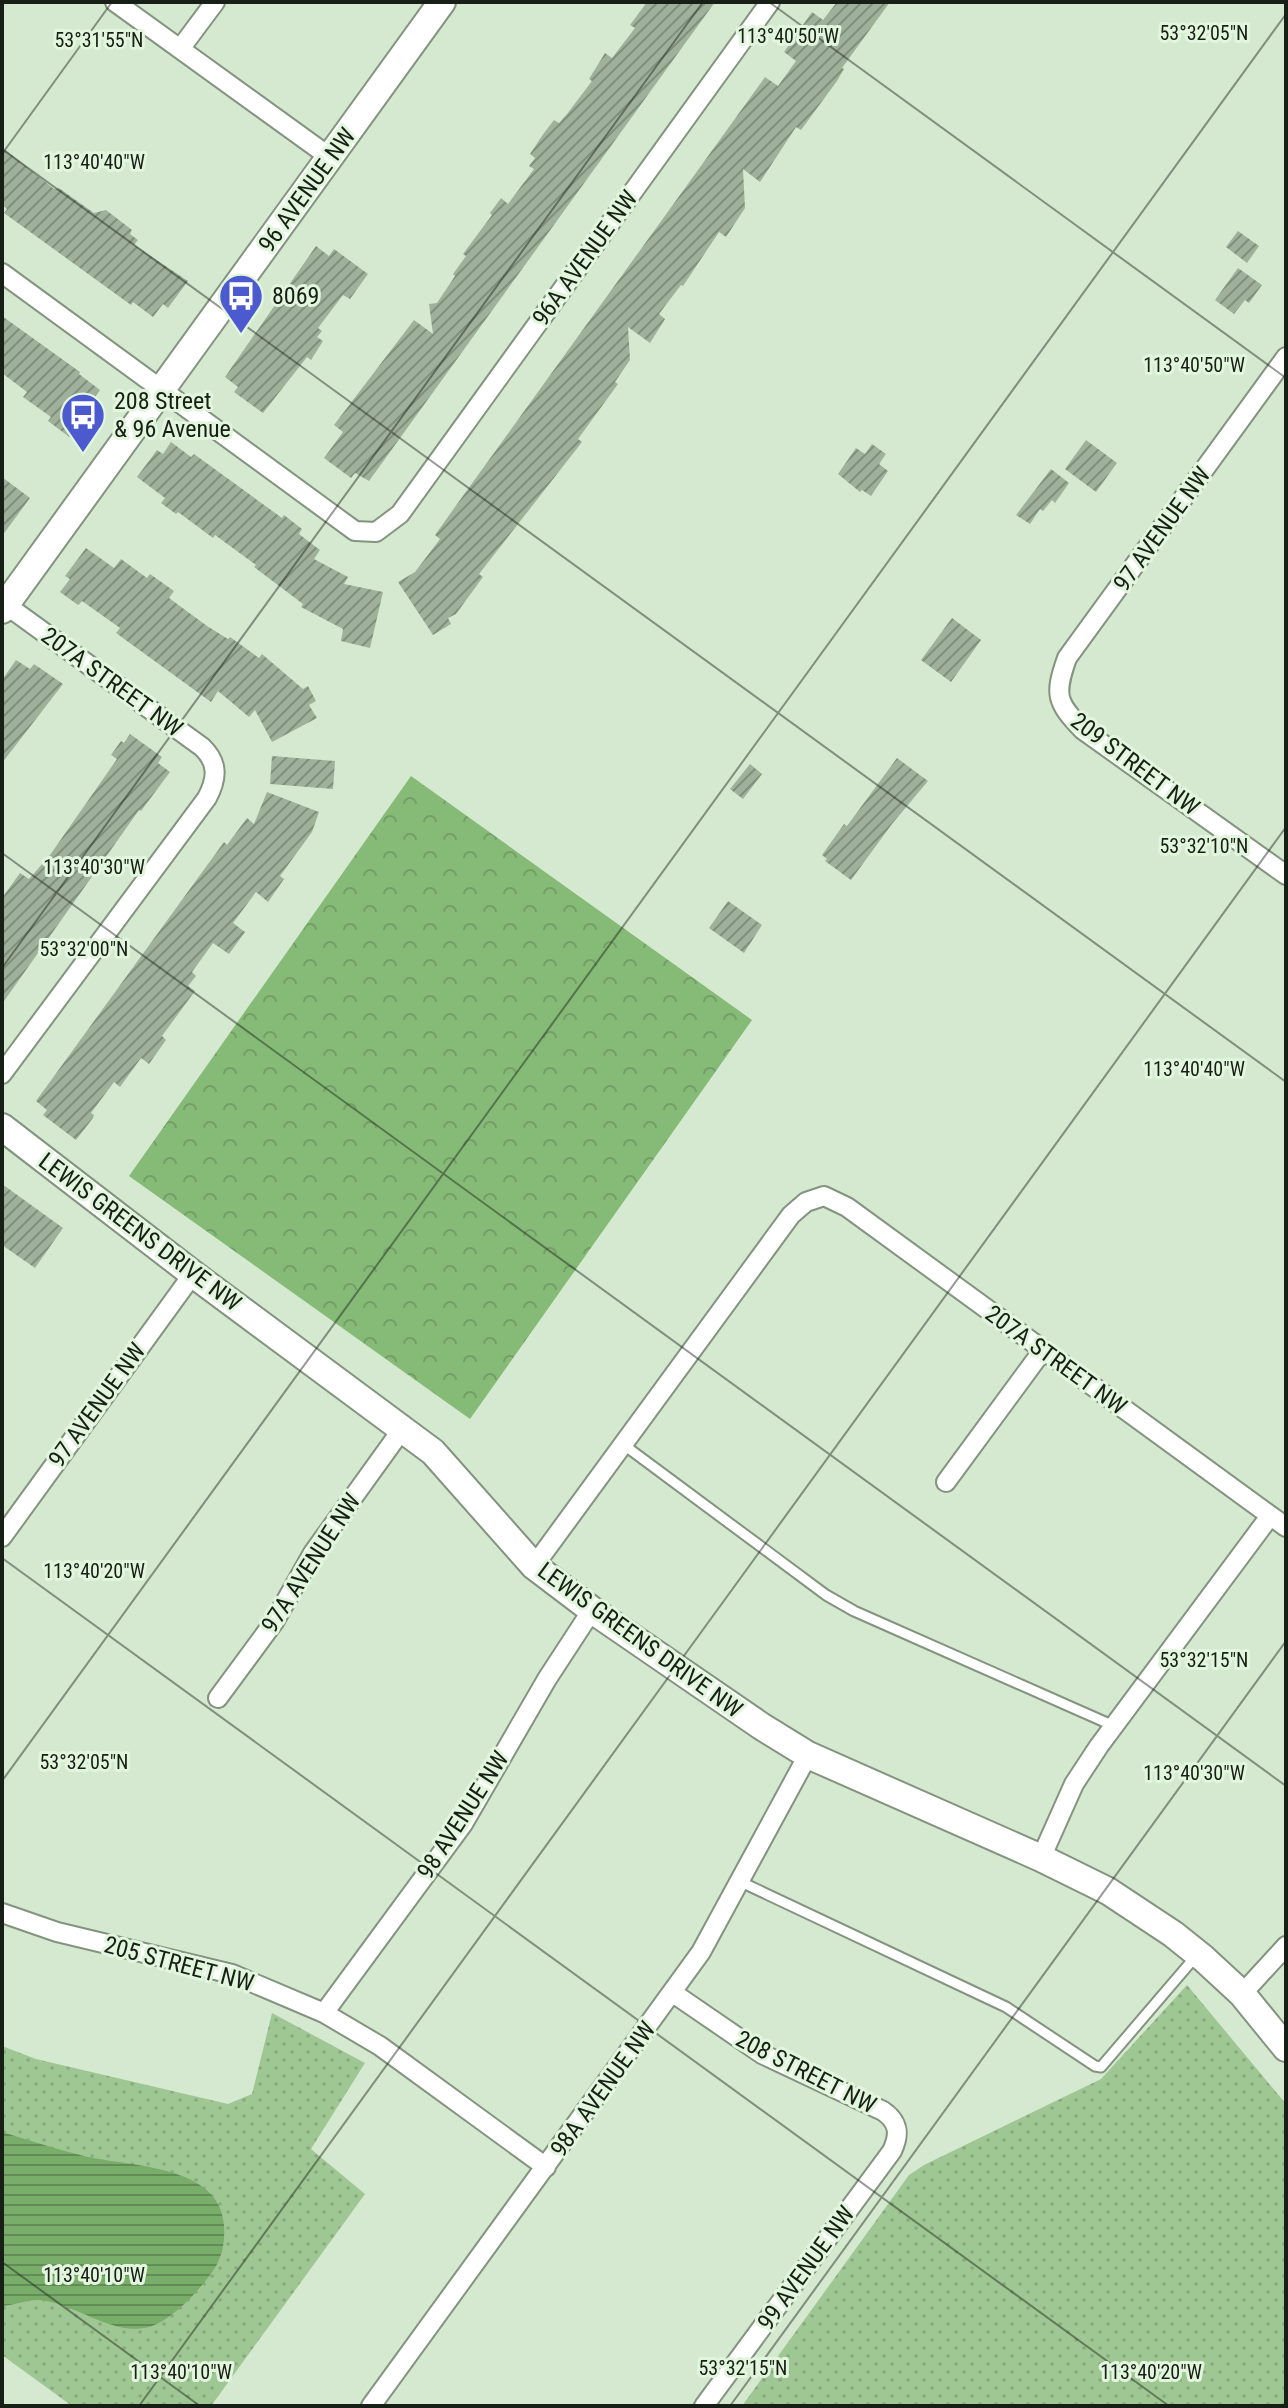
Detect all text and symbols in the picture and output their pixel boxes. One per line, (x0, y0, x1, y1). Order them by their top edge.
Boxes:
text: 53°32'05"N (1159, 21, 1249, 45)
text: 113°40'50"W (737, 24, 839, 48)
text: 53°31'55"N (54, 28, 144, 52)
street label: 96 AVENUE NW (253, 123, 361, 257)
text: 113°40'40"W (43, 150, 145, 174)
street label: 96A AVENUE NW (527, 185, 643, 331)
bus stop icon: 8069 (217, 272, 265, 335)
place label: 8069 (272, 282, 319, 310)
text: 113°40'50"W (1143, 353, 1245, 377)
place label: 208 Street & 96 Avenue (114, 387, 231, 443)
bus stop icon: 208 Street & 96 Avenue (59, 391, 107, 454)
street label: 97 AVENUE NW (1108, 462, 1216, 596)
street label: 207A STREET NW (36, 621, 188, 743)
street label: 209 STREET NW (1065, 707, 1205, 821)
text: 53°32'10"N (1159, 834, 1249, 858)
text: 113°40'30"W (43, 855, 145, 879)
text: 53°32'00"N (39, 937, 129, 961)
text: 113°40'40"W (1143, 1057, 1245, 1081)
street label: LEWIS GREENS DRIVE NW (33, 1147, 247, 1317)
street label: 207A STREET NW (980, 1299, 1132, 1421)
street label: 97 AVENUE NW (43, 1338, 151, 1472)
street label: 97A AVENUE NW (256, 1488, 366, 1638)
street label: LEWIS GREENS DRIVE NW (532, 1556, 748, 1724)
text: 113°40'20"W (43, 1559, 145, 1583)
text: 53°32'15"N (1159, 1648, 1249, 1672)
street label: 98 AVENUE NW (411, 1746, 515, 1884)
text: 53°32'05"N (39, 1750, 129, 1774)
text: 113°40'30"W (1143, 1761, 1245, 1785)
street label: 205 STREET NW (101, 1931, 257, 1997)
street label: 98A AVENUE NW (545, 2016, 661, 2162)
street label: 208 STREET NW (731, 2025, 881, 2119)
street label: 99 AVENUE NW (752, 2201, 860, 2335)
text: 113°40'10"W (43, 2263, 145, 2287)
text: 53°32'15"N (698, 2356, 788, 2380)
text: 113°40'10"W (130, 2360, 232, 2384)
text: 113°40'20"W (1100, 2360, 1202, 2384)

